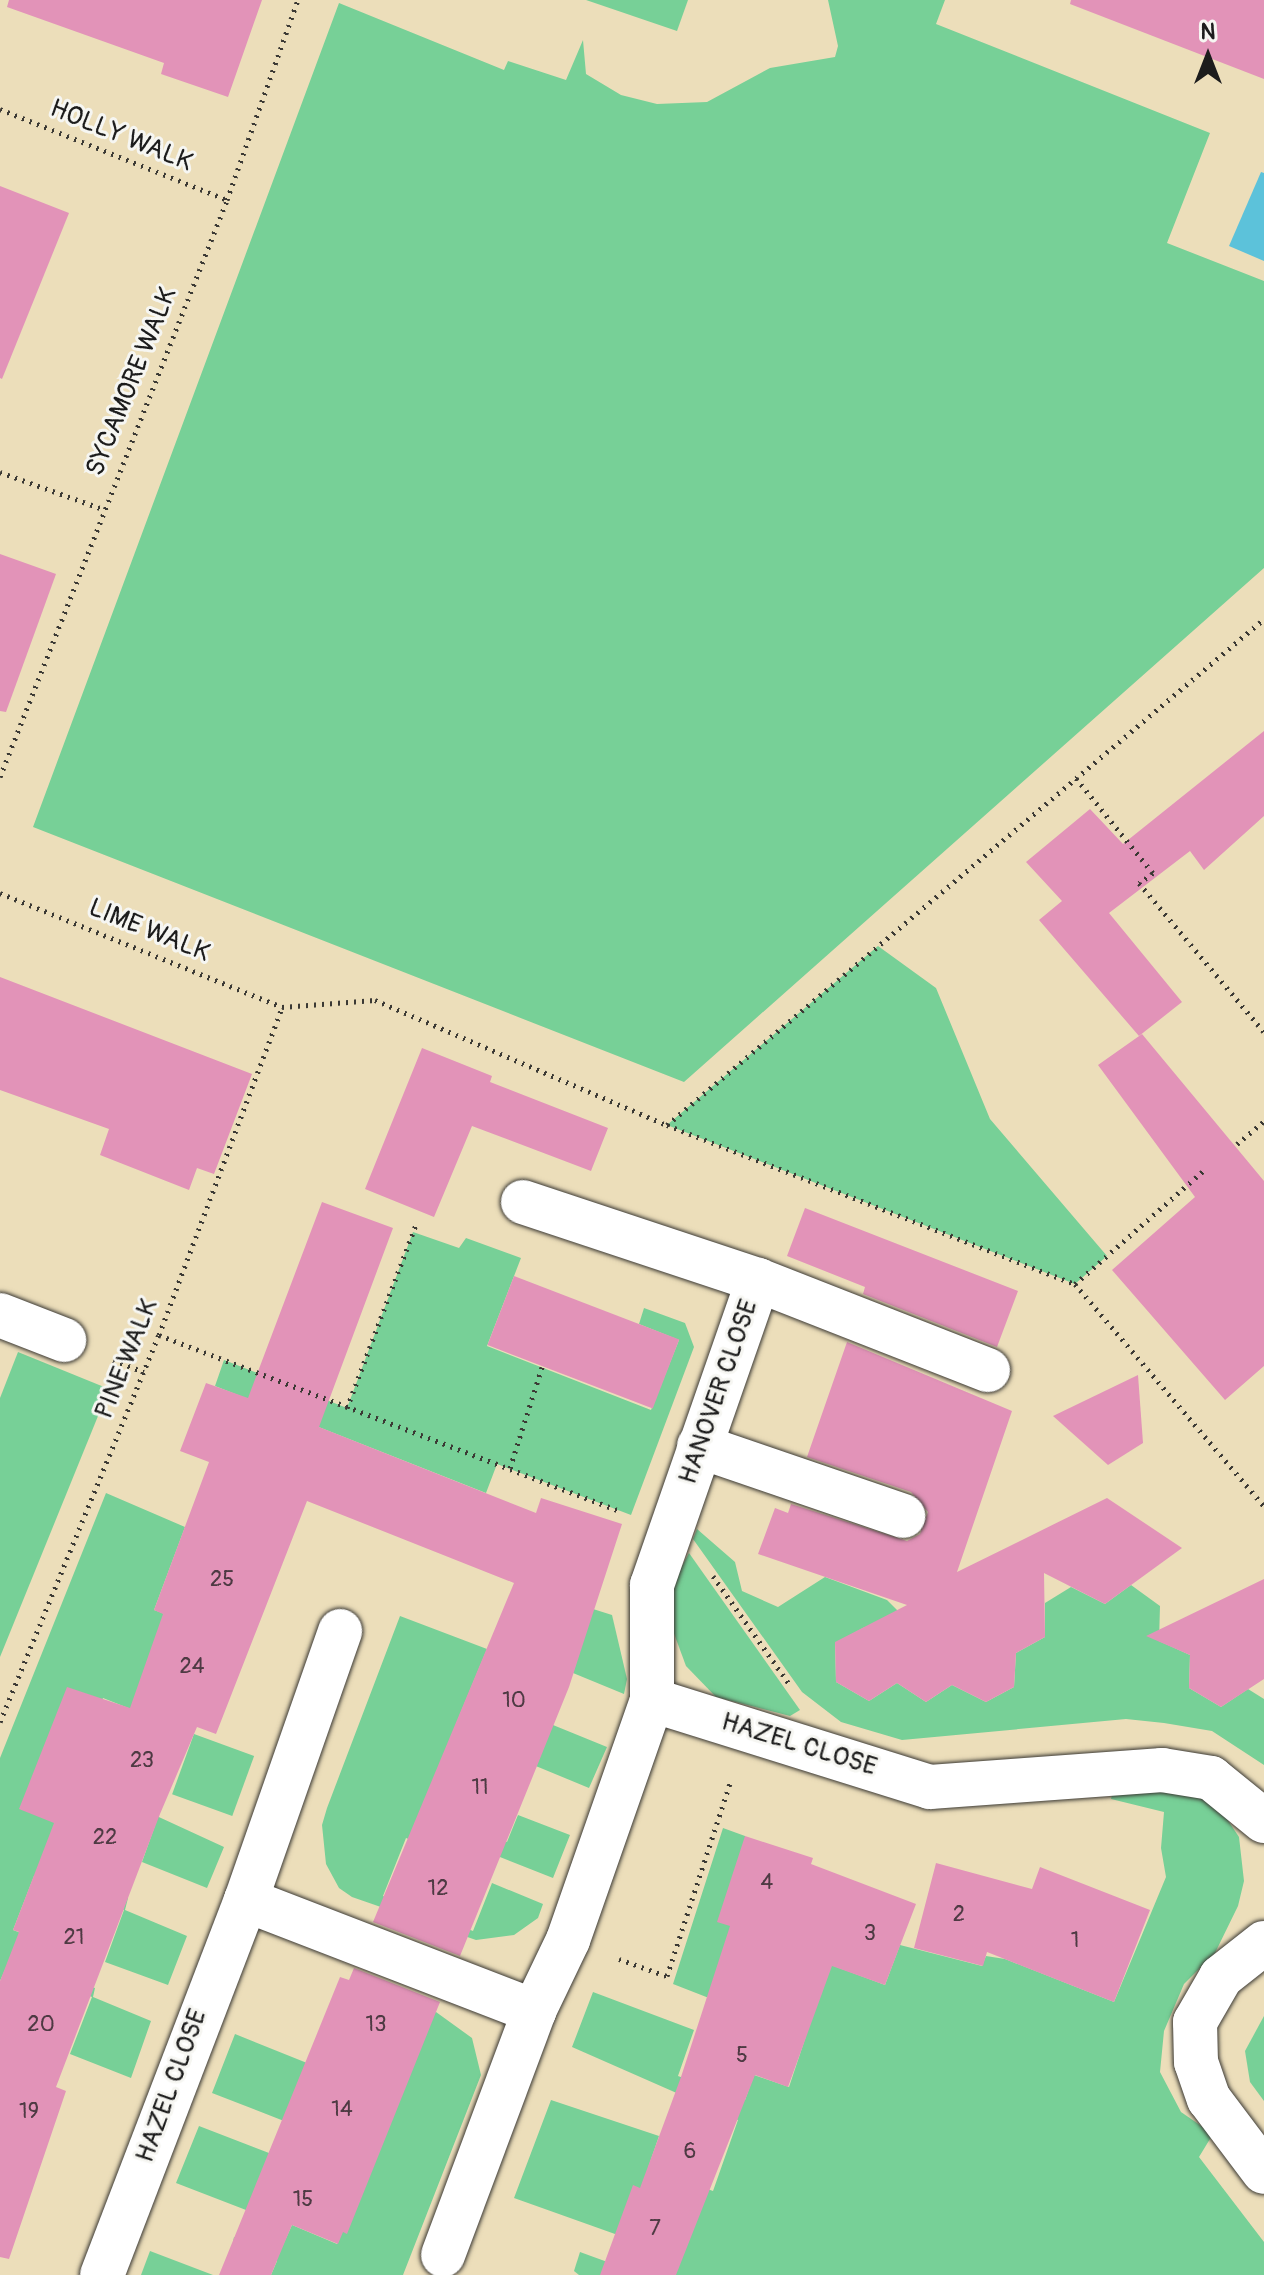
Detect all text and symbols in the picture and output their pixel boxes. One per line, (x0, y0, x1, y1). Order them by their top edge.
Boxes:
north arrow (1168, 16, 1248, 96)
text: N (1201, 18, 1215, 46)
street label: HOLLY WALK (45, 93, 197, 179)
street label: SYCAMORE WALK (80, 283, 184, 481)
street label: LIME WALK (84, 893, 214, 969)
street label: PINE WALK (89, 1295, 165, 1423)
street label: HANOVER CLOSE (673, 1296, 765, 1488)
house number: 25 (210, 1567, 234, 1593)
house number: 24 (179, 1654, 205, 1680)
house number: 10 (502, 1688, 526, 1714)
street label: HAZEL CLOSE (718, 1707, 880, 1783)
house number: 23 (130, 1748, 154, 1774)
house number: 11 (471, 1775, 489, 1801)
house number: 22 (93, 1825, 117, 1851)
house number: 4 (761, 1870, 773, 1896)
house number: 12 (428, 1876, 448, 1902)
house number: 2 (953, 1902, 965, 1928)
house number: 3 (864, 1921, 876, 1947)
house number: 21 (64, 1925, 84, 1951)
house number: 1 (1071, 1928, 1079, 1954)
street label: HAZEL CLOSE (130, 2005, 214, 2167)
house number: 20 (27, 2012, 55, 2038)
house number: 13 (366, 2012, 386, 2038)
house number: 5 (736, 2043, 748, 2069)
house number: 14 (331, 2097, 353, 2123)
house number: 19 (19, 2099, 39, 2125)
house number: 6 (684, 2139, 696, 2165)
house number: 15 (293, 2187, 313, 2213)
house number: 7 (649, 2216, 661, 2242)

